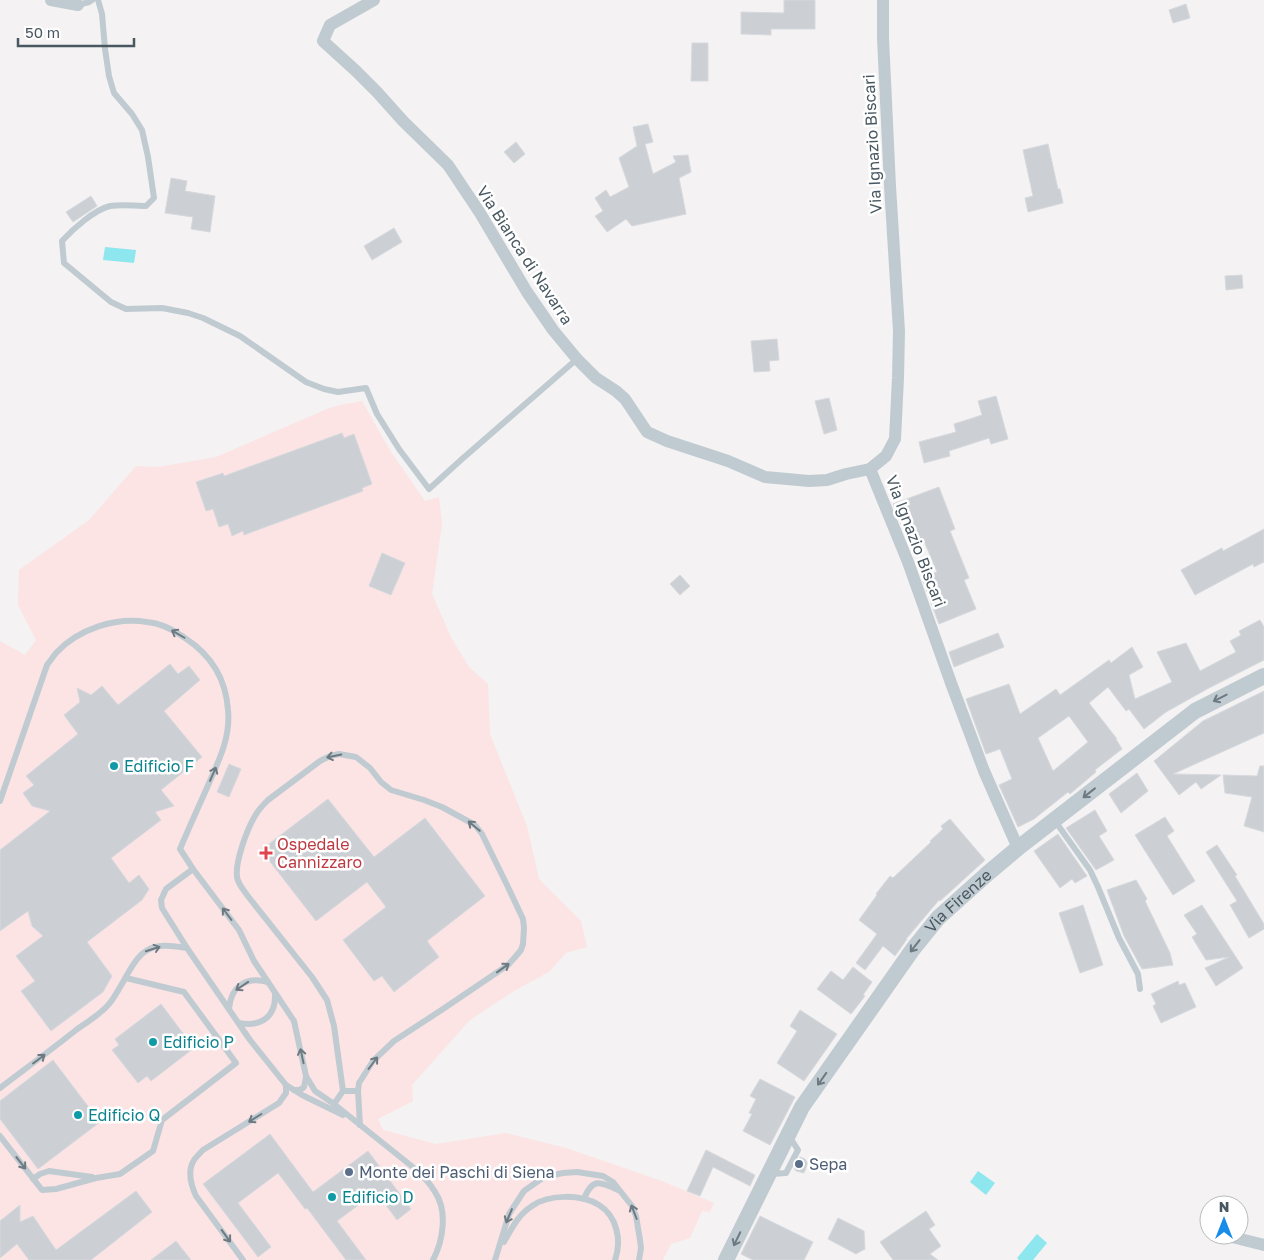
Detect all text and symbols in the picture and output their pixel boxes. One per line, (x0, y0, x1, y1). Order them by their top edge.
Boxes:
scale bar (18, 15, 134, 47)
text: 50 m (25, 23, 60, 41)
street label: Via Ignazio Biscari (858, 74, 886, 214)
street label: Via Bianca di Navarra (473, 182, 577, 328)
street label: Via Ignazio Biscari (882, 472, 950, 610)
one-way arrow (172, 628, 186, 638)
one-way arrow (1213, 693, 1228, 703)
one-way arrow (327, 752, 343, 762)
place label: Edificio F (124, 756, 194, 776)
marker: Edificio F (108, 760, 120, 772)
one-way arrow (209, 767, 218, 782)
one-way arrow (1082, 788, 1096, 798)
one-way arrow (468, 821, 481, 832)
place label: Ospedale Cannizzaro (277, 834, 362, 872)
marker: Ospedale Cannizzaro (259, 846, 273, 860)
street label: Via Firenze (920, 865, 996, 937)
one-way arrow (222, 907, 232, 921)
one-way arrow (910, 940, 921, 953)
one-way arrow (145, 943, 161, 953)
one-way arrow (496, 963, 510, 973)
one-way arrow (235, 981, 249, 991)
place label: Edificio P (163, 1032, 234, 1052)
marker: Edificio P (147, 1036, 159, 1048)
one-way arrow (296, 1049, 306, 1065)
one-way arrow (32, 1053, 45, 1064)
one-way arrow (367, 1057, 378, 1070)
one-way arrow (817, 1072, 827, 1086)
place label: Edificio Q (88, 1105, 160, 1125)
marker: Edificio Q (72, 1109, 84, 1121)
one-way arrow (249, 1113, 263, 1123)
place label: Sepa (809, 1154, 847, 1174)
one-way arrow (16, 1156, 26, 1170)
marker: Sepa (793, 1158, 805, 1170)
place label: Monte dei Paschi di Siena (359, 1162, 555, 1182)
marker: Monte dei Paschi di Siena (343, 1166, 355, 1178)
place label: Edificio D (342, 1187, 414, 1207)
marker: Edificio D (326, 1191, 338, 1203)
north arrow (1199, 1195, 1249, 1245)
text: N (1219, 1198, 1229, 1215)
one-way arrow (629, 1205, 638, 1220)
one-way arrow (504, 1208, 514, 1223)
one-way arrow (221, 1229, 231, 1243)
one-way arrow (732, 1231, 742, 1246)

